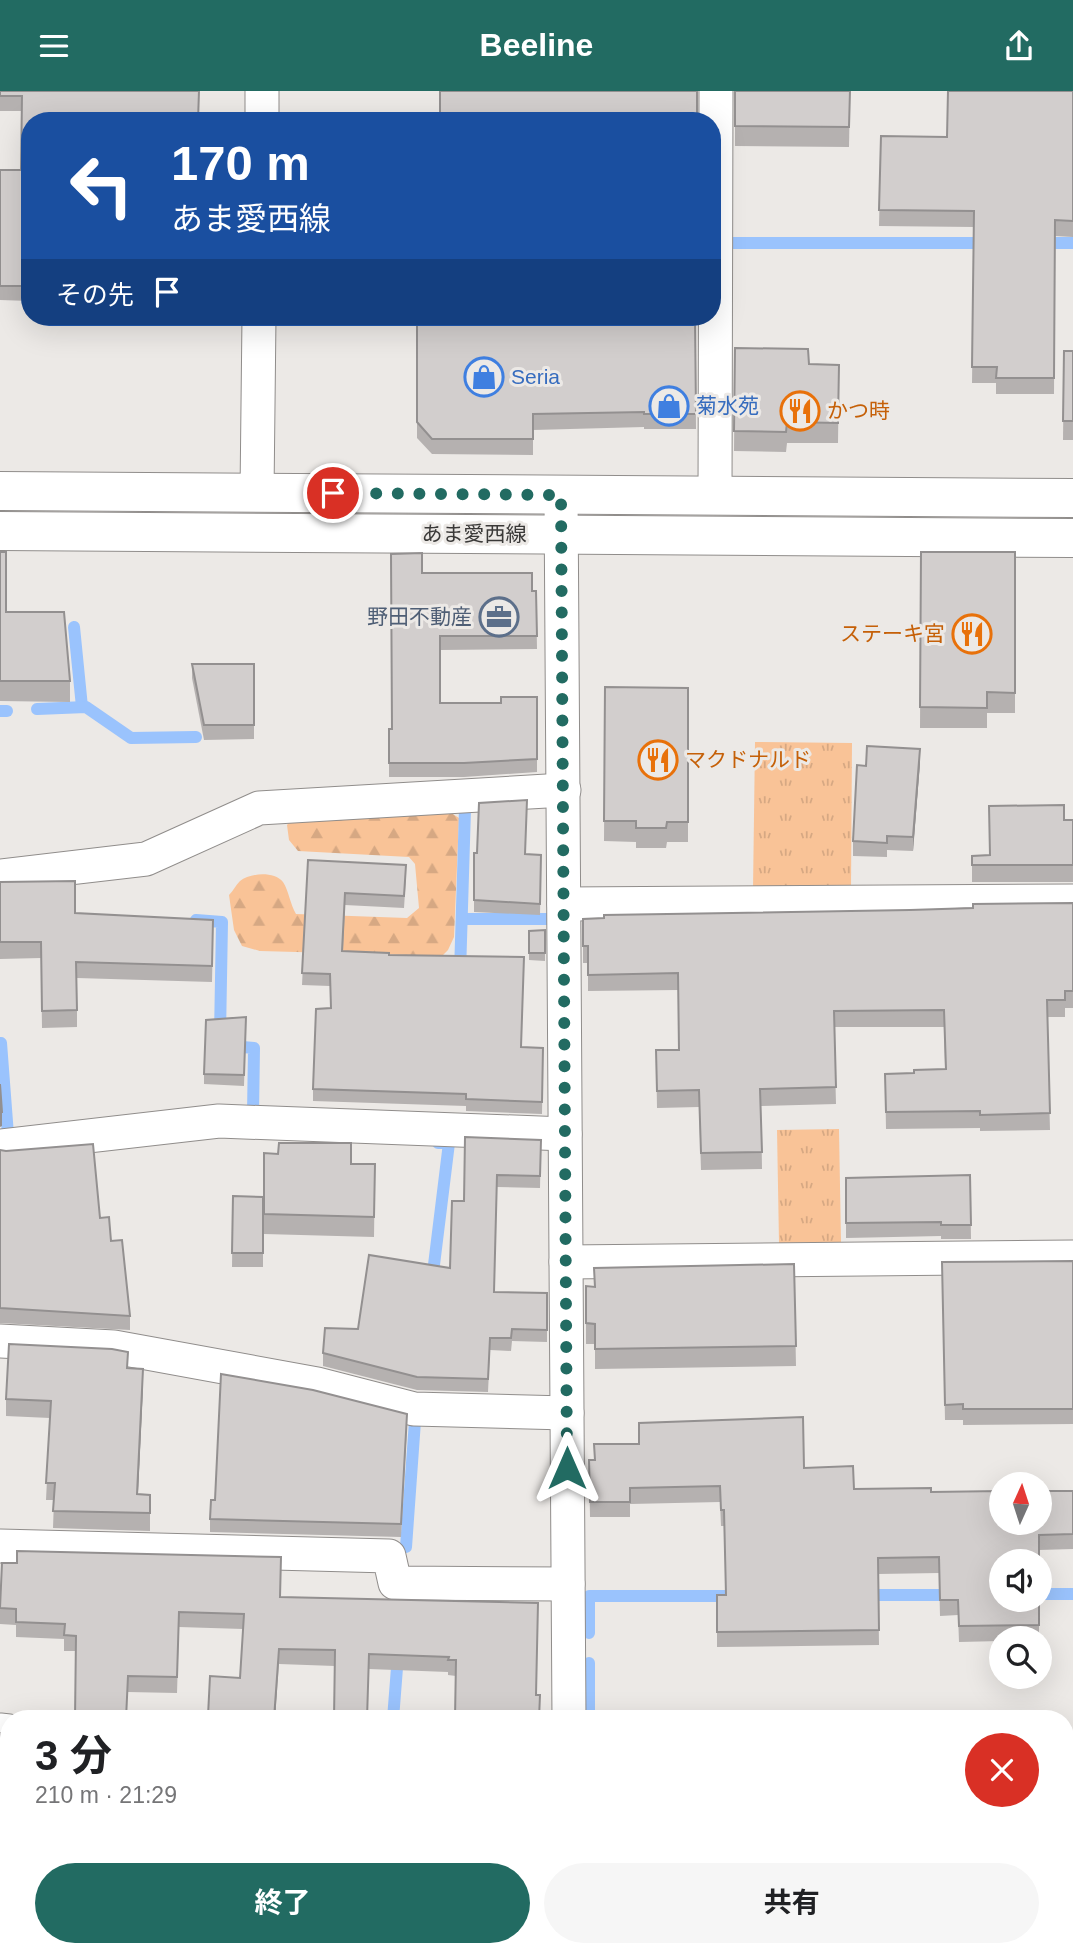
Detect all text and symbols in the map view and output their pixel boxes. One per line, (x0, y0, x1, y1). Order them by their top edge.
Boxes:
icon: menu (35, 27, 73, 65)
text: Beeline (480, 27, 593, 63)
icon: share (1000, 27, 1038, 65)
text: 170 m (171, 136, 310, 190)
icon: left (56, 140, 147, 231)
text: あま愛西線 (171, 201, 331, 237)
icon: arrive (148, 273, 186, 311)
text: その先 (56, 280, 134, 310)
shop icon: Seria (463, 356, 505, 398)
place label: Seria (511, 365, 560, 388)
shop icon: 菊水苑 (648, 385, 690, 427)
restaurant icon: かつ時 (779, 390, 821, 432)
place label: 菊水苑 (696, 394, 759, 417)
place label: かつ時 (827, 399, 890, 422)
pin (303, 463, 363, 523)
icon: arrive (314, 474, 352, 512)
street label: あま愛西線 (422, 522, 527, 545)
office icon: 野田不動産 (478, 596, 520, 638)
place label: 野田不動産 (367, 605, 472, 628)
restaurant icon: ステーキ宮 (951, 613, 993, 655)
place label: ステーキ宮 (840, 622, 945, 645)
restaurant icon: マクドナルド (637, 739, 679, 781)
place label: マクドナルド (685, 748, 811, 771)
position arrow (530, 1431, 604, 1505)
north arrow (989, 1472, 1052, 1535)
map controls (989, 1472, 1052, 1689)
button: sound (989, 1549, 1052, 1612)
button: search (989, 1626, 1052, 1689)
text: 3 分 (35, 1732, 112, 1779)
button: close (965, 1733, 1039, 1807)
text: 210 m · 21:29 (35, 1782, 177, 1808)
button: 終了 (35, 1863, 530, 1943)
button: 共有 (544, 1863, 1039, 1943)

